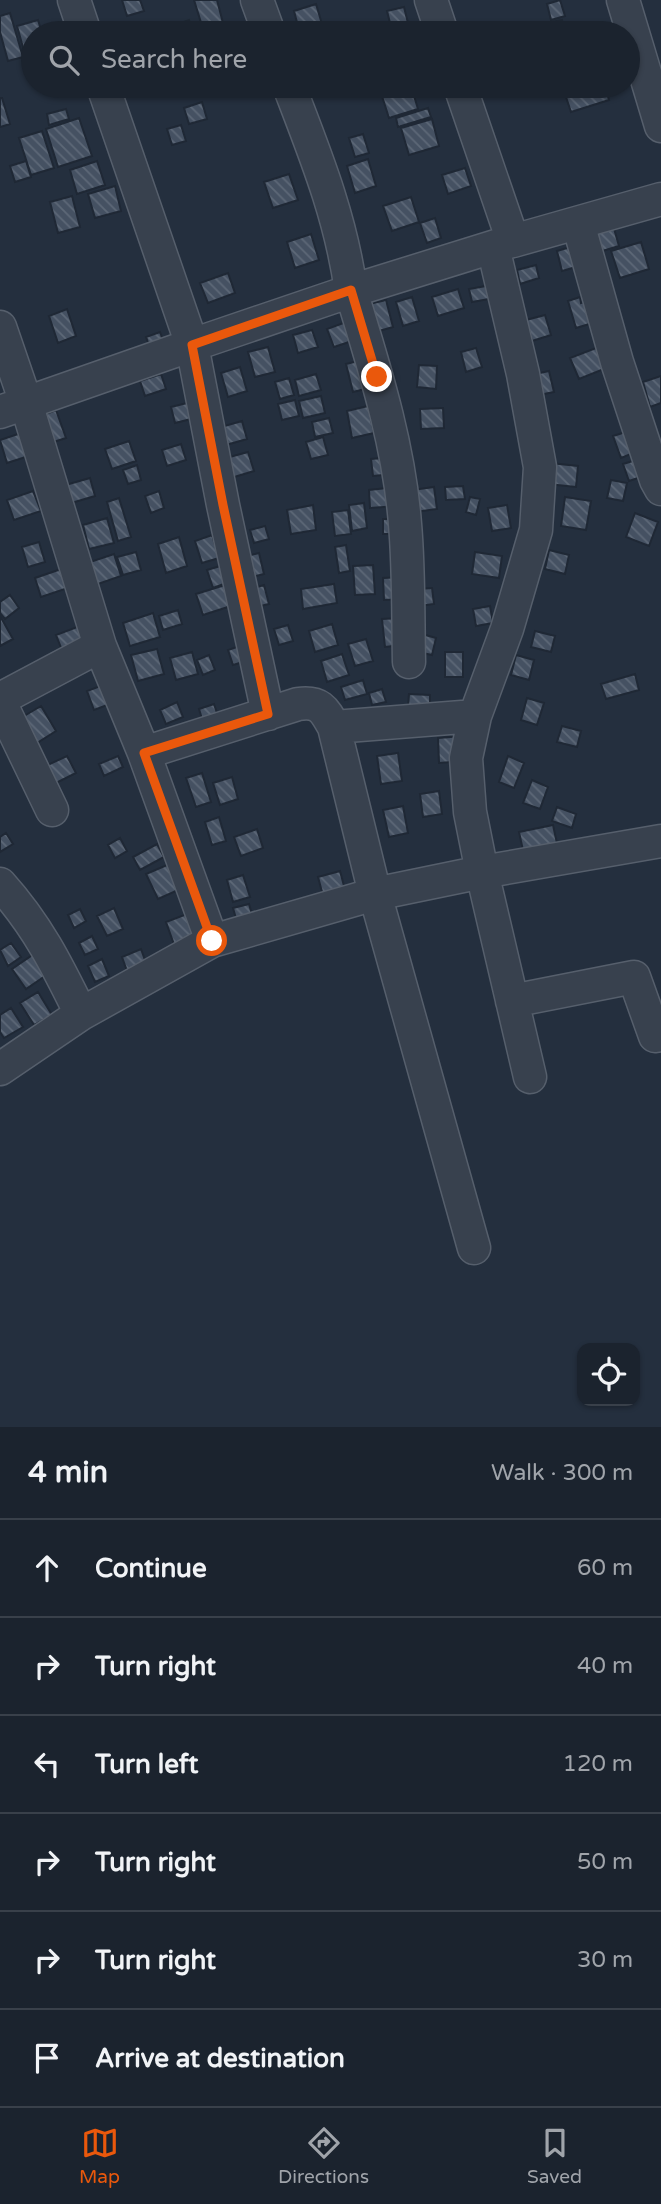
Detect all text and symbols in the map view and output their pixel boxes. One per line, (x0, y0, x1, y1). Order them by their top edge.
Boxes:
search box (21, 21, 640, 98)
icon: search (45, 41, 83, 79)
text: Search here (101, 44, 247, 75)
route end (361, 361, 392, 392)
route start (196, 925, 227, 956)
map controls (577, 1343, 640, 1406)
button: locate (577, 1343, 640, 1406)
text: 4 min (28, 1454, 108, 1491)
text: Walk · 300 m (491, 1459, 633, 1487)
icon: ahead (28, 1549, 66, 1587)
text: Continue (95, 1553, 207, 1584)
text: 60 m (577, 1554, 633, 1582)
icon: right (28, 1647, 66, 1685)
text: Turn right (95, 1651, 216, 1682)
text: 40 m (577, 1652, 633, 1680)
icon: left (28, 1745, 66, 1783)
text: Turn left (95, 1749, 198, 1780)
text: 120 m (563, 1750, 633, 1778)
icon: right (28, 1843, 66, 1881)
text: Turn right (95, 1847, 216, 1878)
text: 50 m (577, 1848, 633, 1876)
icon: right (28, 1941, 66, 1979)
text: Turn right (95, 1945, 216, 1976)
text: 30 m (577, 1946, 633, 1974)
icon: arrive (28, 2039, 66, 2077)
text: Arrive at destination (95, 2043, 345, 2074)
tab: Map (79, 2124, 120, 2188)
tab: Directions (278, 2124, 369, 2188)
tab: Saved (527, 2124, 582, 2188)

